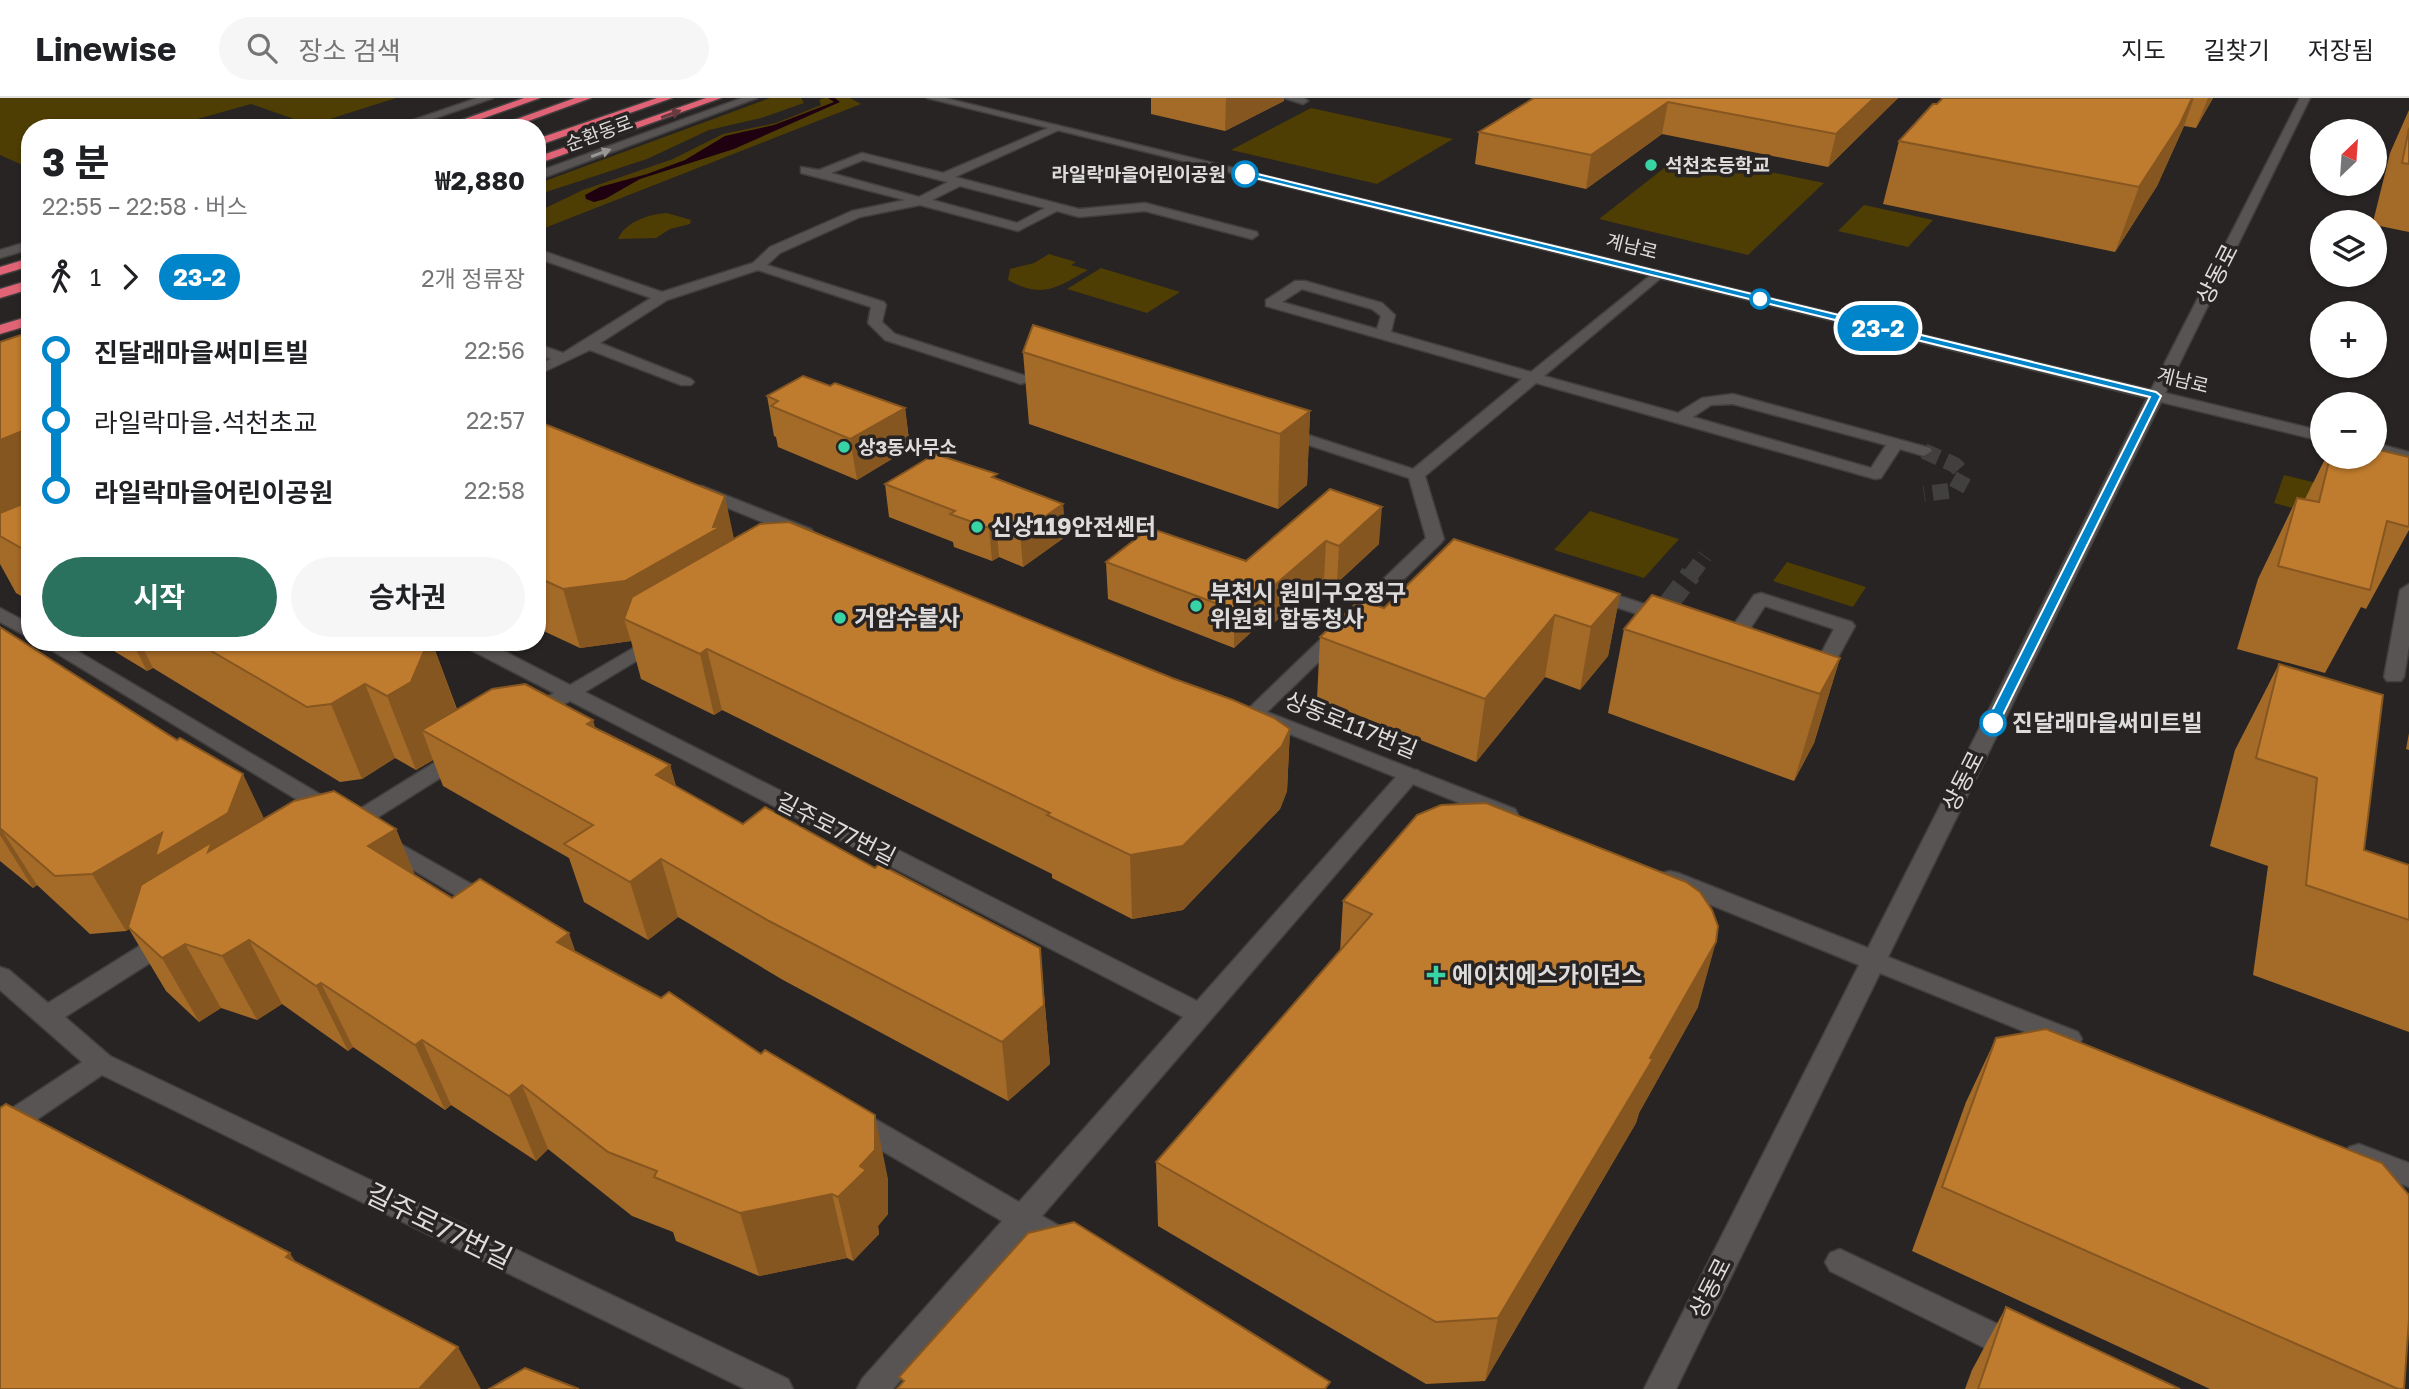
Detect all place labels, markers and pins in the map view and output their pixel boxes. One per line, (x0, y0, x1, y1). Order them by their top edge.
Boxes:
place label: 석천초등학교 (1665, 153, 1770, 176)
marker: 석천초등학교 (1643, 157, 1659, 173)
marker: 라일락마을어린이공원 (1232, 161, 1258, 187)
place label: 라일락마을어린이공원 (1051, 162, 1226, 185)
unlabelled marker (1750, 289, 1770, 309)
place label: 상3동사무소 (858, 435, 957, 458)
marker: 상3동사무소 (836, 439, 852, 455)
place label: 신상119안전센터 (991, 512, 1156, 540)
marker: 신상119안전센터 (969, 519, 985, 535)
place label: 부천시 원미구오정구 위원회 합동청사 (1210, 578, 1406, 632)
marker: 부천시 원미구오정구 위원회 합동청사 (1188, 598, 1204, 614)
place label: 거암수불사 (854, 603, 960, 631)
marker: 거암수불사 (832, 610, 848, 626)
place label: 진달래마을써미트빌 (2012, 708, 2202, 736)
marker: 진달래마을써미트빌 (1980, 710, 2006, 736)
place label: 에이치에스가이던스 (1452, 960, 1642, 988)
marker: 에이치에스가이던스 (1426, 965, 1446, 985)

